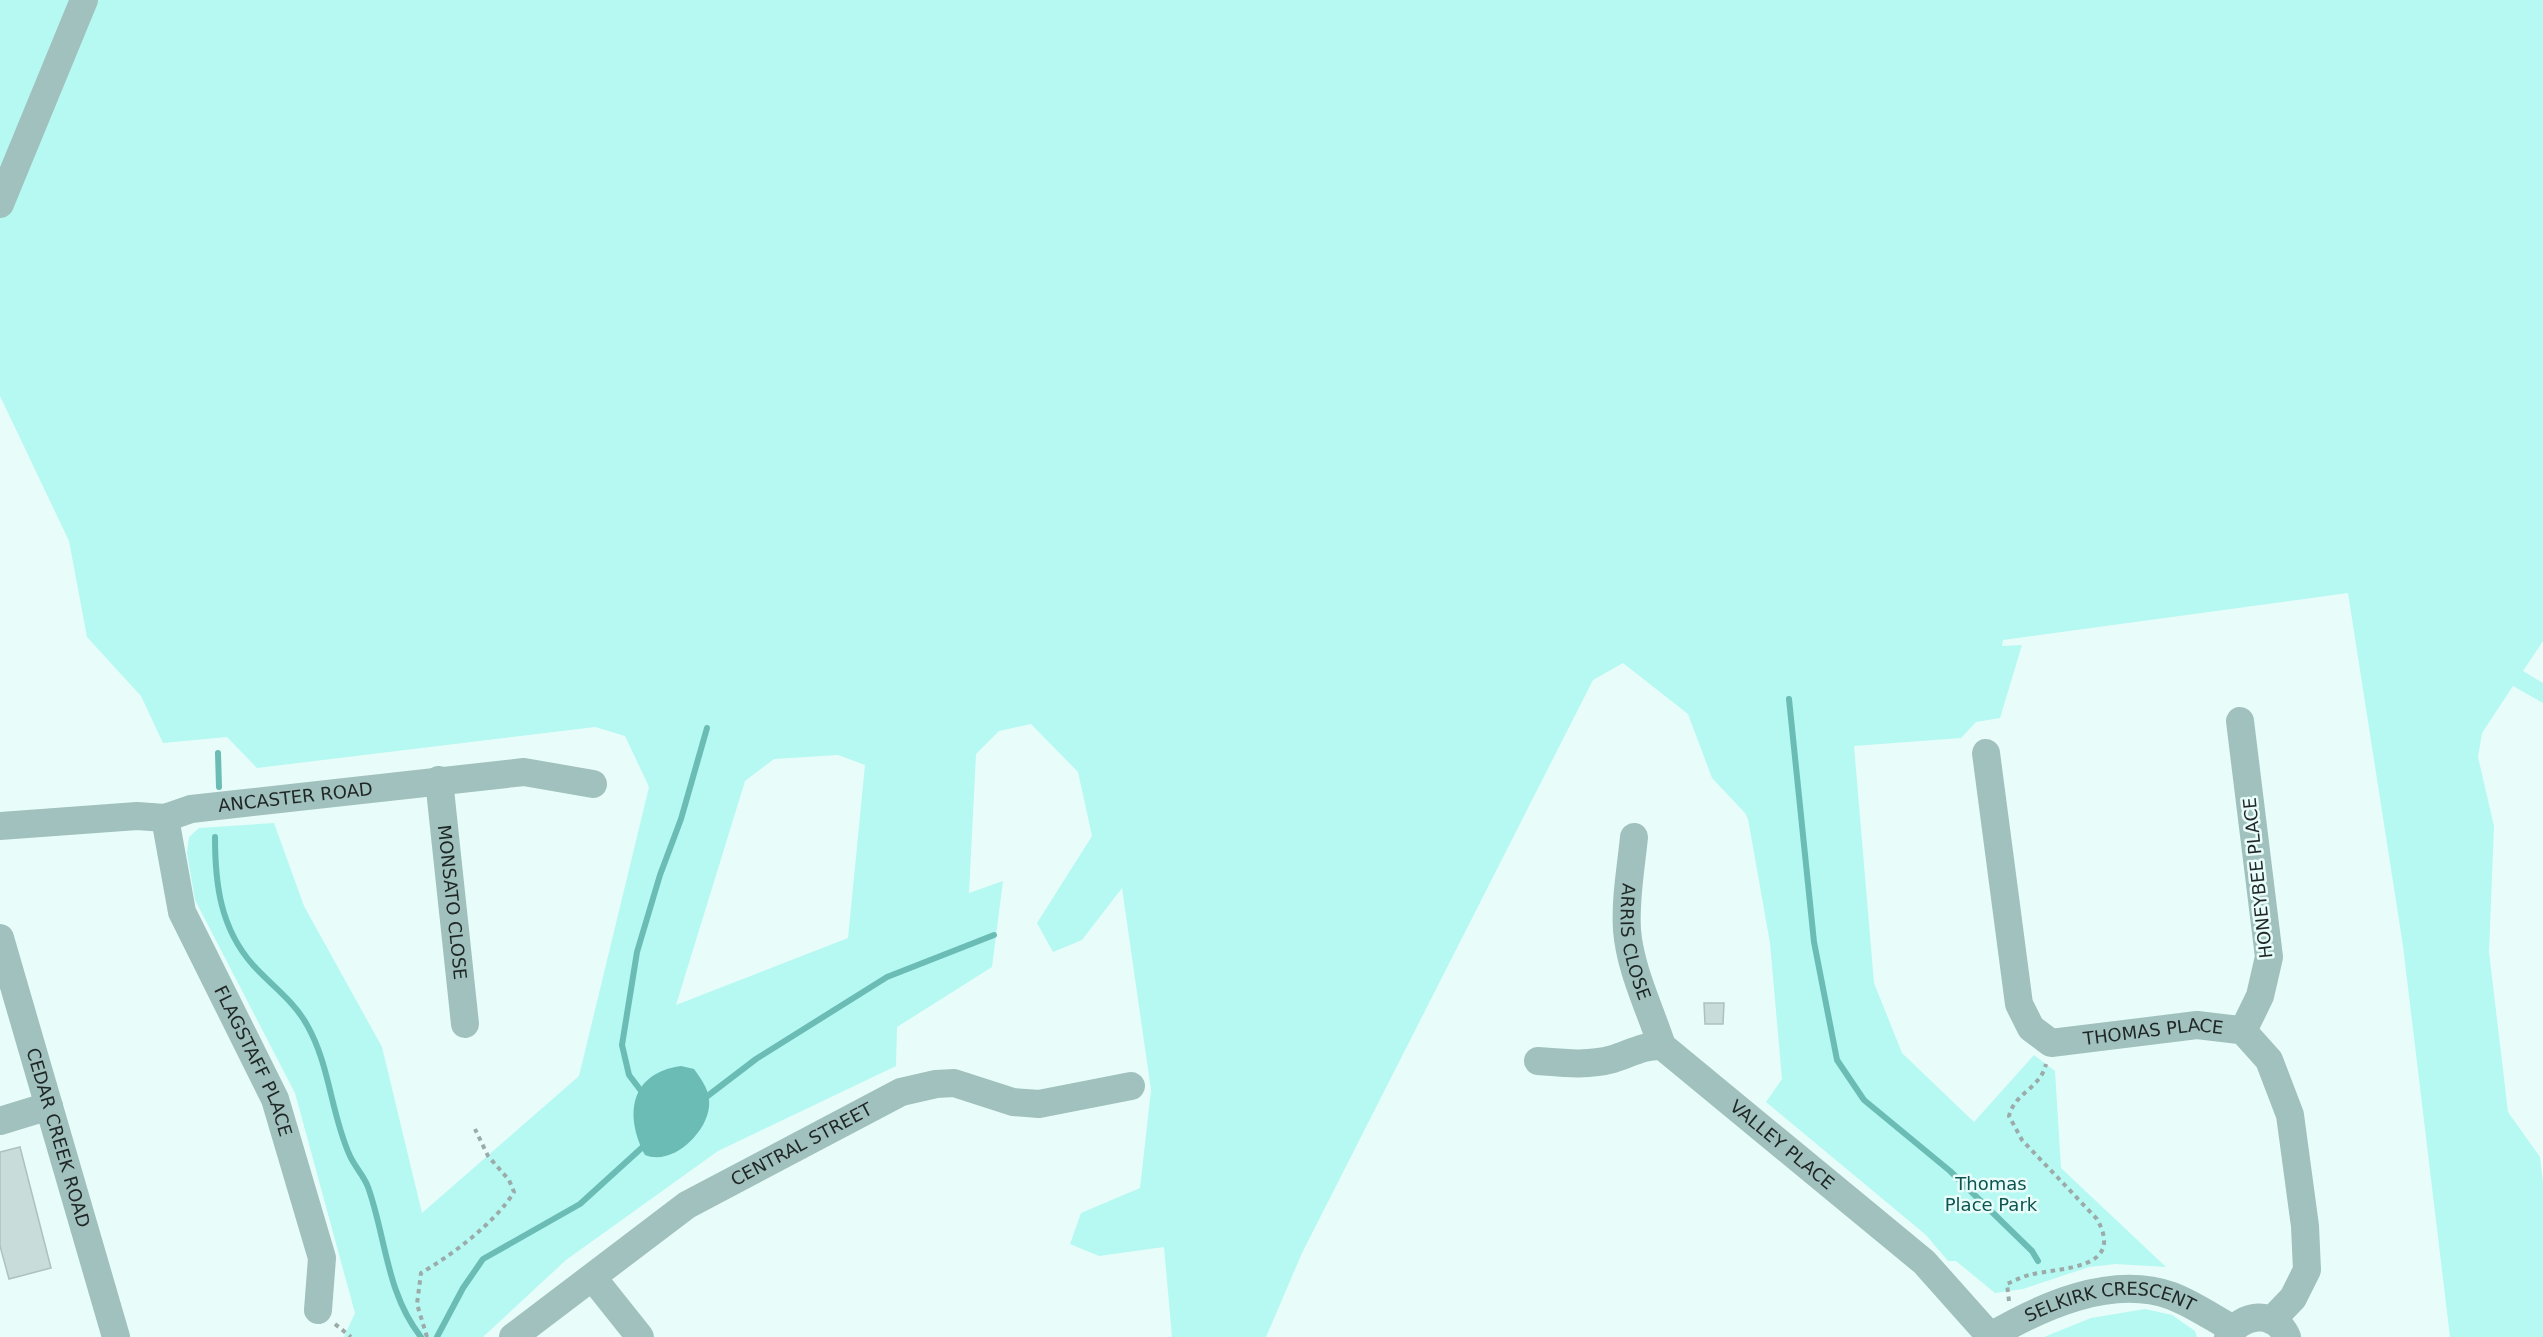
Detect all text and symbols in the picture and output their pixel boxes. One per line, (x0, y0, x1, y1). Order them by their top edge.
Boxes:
street label: ANCASTER ROAD (217, 778, 374, 816)
street label: HONEYBEE PLACE (2239, 797, 2276, 960)
street label: MONSATO CLOSE (434, 824, 471, 981)
street label: ARRIS CLOSE (1617, 882, 1655, 1003)
street label: FLAGSTAFF PLACE (210, 982, 296, 1139)
street label: THOMAS PLACE (2081, 1014, 2225, 1049)
street label: CEDAR CREEK ROAD (22, 1045, 95, 1230)
street label: VALLEY PLACE (1726, 1095, 1839, 1194)
street label: CENTRAL STREET (727, 1098, 877, 1190)
park label: Thomas Place Park (1945, 1173, 2038, 1215)
street label: SELKIRK CRESCENT (2021, 1278, 2200, 1326)

